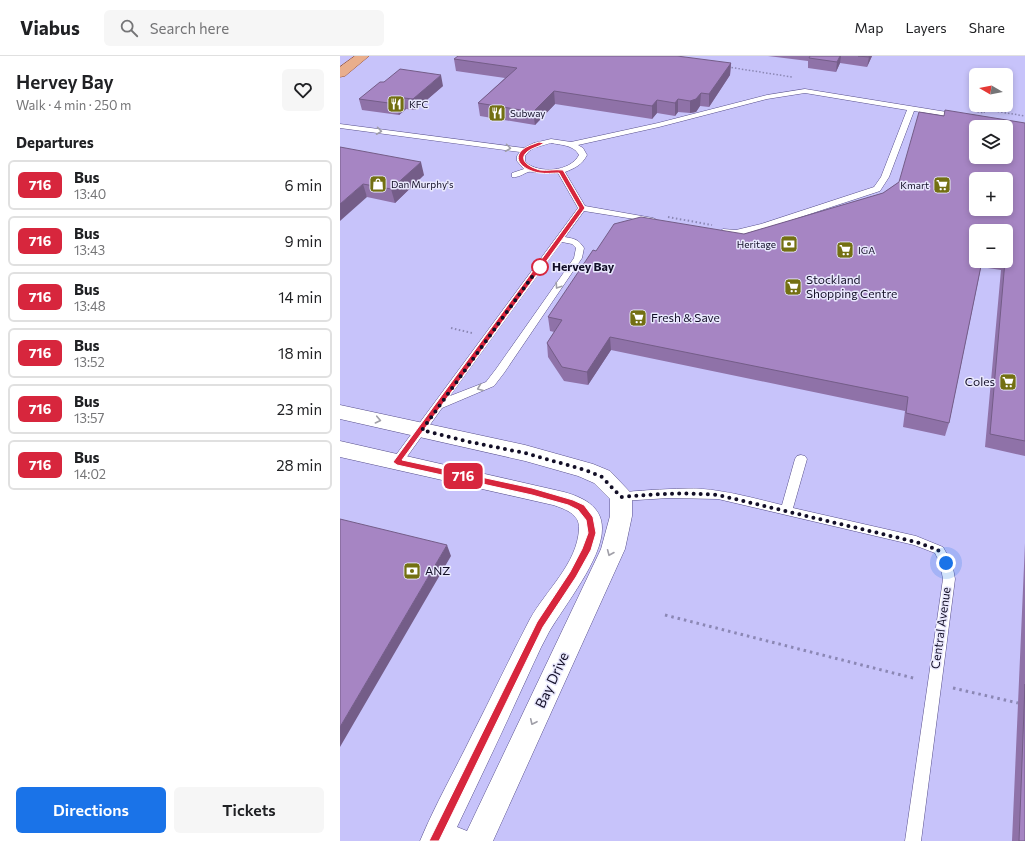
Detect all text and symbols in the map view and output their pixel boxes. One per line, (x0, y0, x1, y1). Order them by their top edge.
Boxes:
search box (104, 10, 384, 46)
text: Viabus (20, 16, 80, 39)
icon: search (118, 17, 140, 39)
text: Search here (150, 19, 229, 37)
text: Map (855, 19, 883, 36)
text: Layers (905, 19, 947, 36)
text: Share (969, 19, 1005, 36)
north arrow (969, 68, 1013, 112)
map controls (969, 68, 1013, 268)
button: heart (282, 69, 324, 111)
text: Hervey Bay (16, 70, 114, 93)
restaurant icon: KFC (386, 94, 406, 114)
text: Walk · 4 min · 250 m (16, 97, 131, 113)
place label: KFC (409, 98, 428, 110)
restaurant icon: Subway (487, 103, 507, 123)
place label: Subway (510, 107, 545, 119)
button: layers (969, 120, 1013, 164)
one-way arrow (376, 126, 382, 135)
text: Departures (16, 133, 94, 151)
one-way arrow (504, 143, 511, 152)
text: Bus (74, 168, 99, 186)
button: + (969, 172, 1013, 216)
shop icon: Dan Murphy's (368, 174, 388, 194)
supermarket icon: Kmart (932, 175, 952, 195)
text: 716 (29, 176, 51, 193)
text: 6 min (284, 176, 322, 194)
place label: Dan Murphy's (391, 178, 454, 190)
place label: Kmart (900, 179, 929, 191)
text: 13:40 (74, 186, 106, 202)
text: Bus (74, 224, 99, 242)
button: − (969, 224, 1013, 268)
text: 716 (29, 232, 51, 249)
text: 9 min (284, 232, 322, 250)
bank icon: Heritage (779, 234, 799, 254)
place label: Heritage (737, 238, 776, 250)
supermarket icon: IGA (835, 240, 855, 260)
text: 13:43 (74, 242, 105, 258)
place label: IGA (858, 244, 875, 256)
marker: Hervey Bay (531, 258, 549, 276)
place label: Hervey Bay (552, 259, 615, 273)
place label: Stockland Shopping Centre (806, 272, 897, 300)
supermarket icon: Stockland Shopping Centre (783, 277, 803, 297)
text: Bus (74, 280, 99, 298)
one-way arrow (556, 281, 563, 288)
text: 716 (29, 288, 51, 305)
text: 14 min (278, 288, 322, 306)
text: 13:48 (74, 298, 106, 314)
supermarket icon: Fresh & Save (628, 308, 648, 328)
place label: Fresh & Save (651, 310, 720, 324)
text: Bus (74, 336, 99, 354)
text: 716 (29, 344, 51, 361)
text: 18 min (278, 344, 322, 362)
text: 13:52 (74, 354, 105, 370)
supermarket icon: Coles (998, 372, 1018, 392)
place label: Coles (965, 374, 995, 388)
one-way arrow (477, 383, 484, 391)
text: Bus (74, 392, 99, 410)
text: 716 (29, 400, 51, 417)
text: 23 min (277, 400, 322, 418)
text: 13:57 (74, 410, 104, 426)
one-way arrow (375, 416, 381, 424)
text: Bus (74, 448, 99, 466)
text: 716 (29, 456, 51, 473)
text: 28 min (276, 456, 322, 474)
line badge: 716 (440, 463, 486, 489)
text: 14:02 (74, 466, 106, 482)
text: 716 (452, 467, 474, 484)
one-way arrow (607, 550, 615, 557)
your location (936, 553, 956, 573)
bank icon: ANZ (402, 561, 422, 581)
place label: ANZ (425, 563, 450, 577)
street label: Central Avenue (927, 586, 953, 670)
street label: Bay Drive (531, 649, 572, 711)
one-way arrow (530, 718, 538, 726)
button: Directions (16, 787, 166, 833)
button: Tickets (174, 787, 324, 833)

